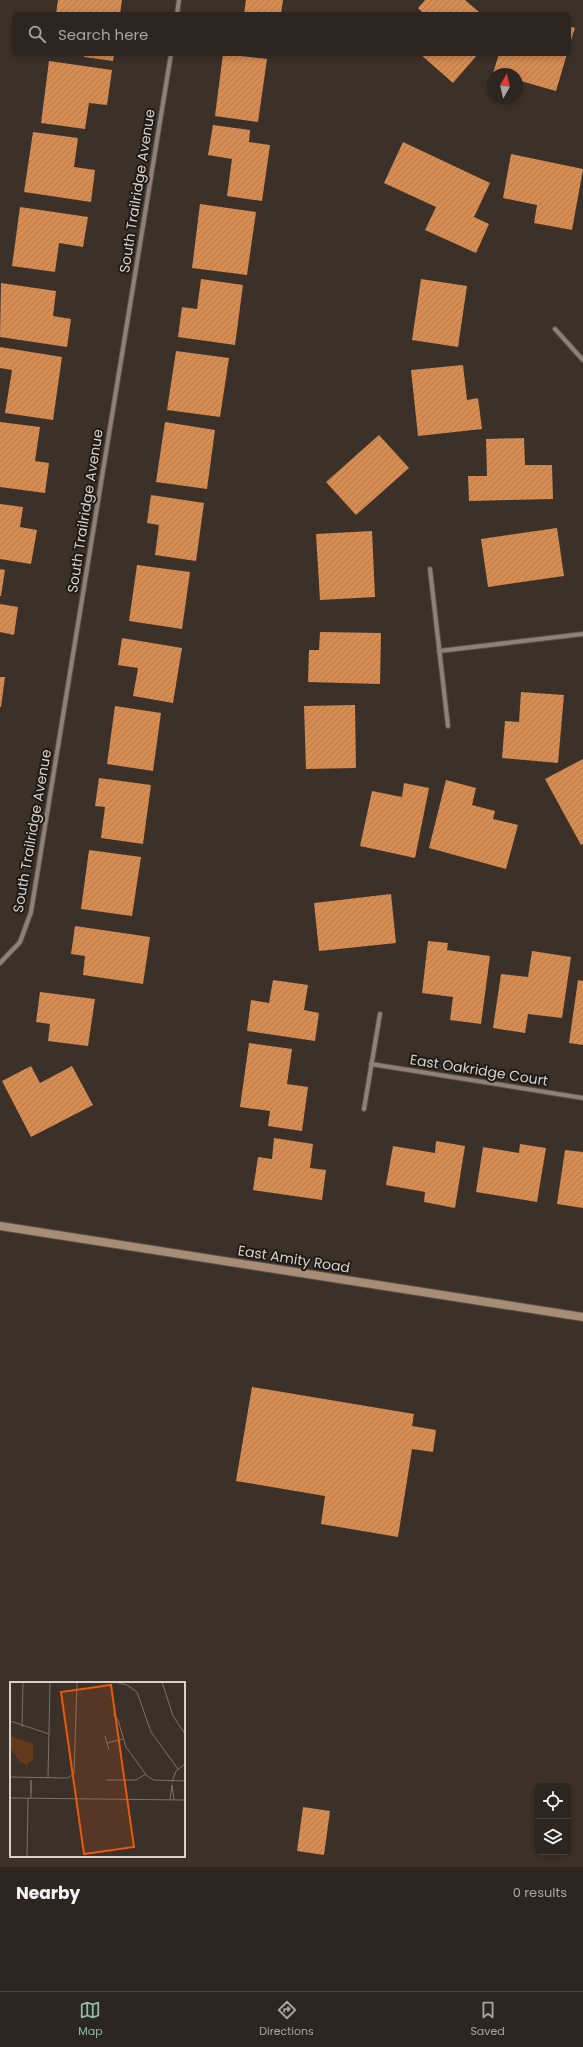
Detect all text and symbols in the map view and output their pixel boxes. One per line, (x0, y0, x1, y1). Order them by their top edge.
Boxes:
search box (12, 12, 571, 56)
icon: search (26, 23, 48, 45)
text: Search here (58, 24, 148, 45)
north arrow (487, 68, 523, 104)
street label: South Trailridge Avenue (114, 107, 160, 274)
street label: South Trailridge Avenue (62, 427, 108, 594)
street label: South Trailridge Avenue (8, 747, 56, 914)
street label: East Oakridge Court (409, 1049, 549, 1091)
street label: East Amity Road (237, 1240, 351, 1278)
inset map (10, 1682, 185, 1857)
map controls (535, 1783, 571, 1855)
button: locate (535, 1783, 571, 1819)
button: layers (535, 1819, 571, 1855)
text: Nearby (16, 1881, 80, 1905)
text: 0 results (513, 1883, 567, 1902)
tab: Map (78, 1999, 103, 2040)
tab: Directions (259, 1999, 314, 2040)
tab: Saved (470, 1999, 505, 2040)

